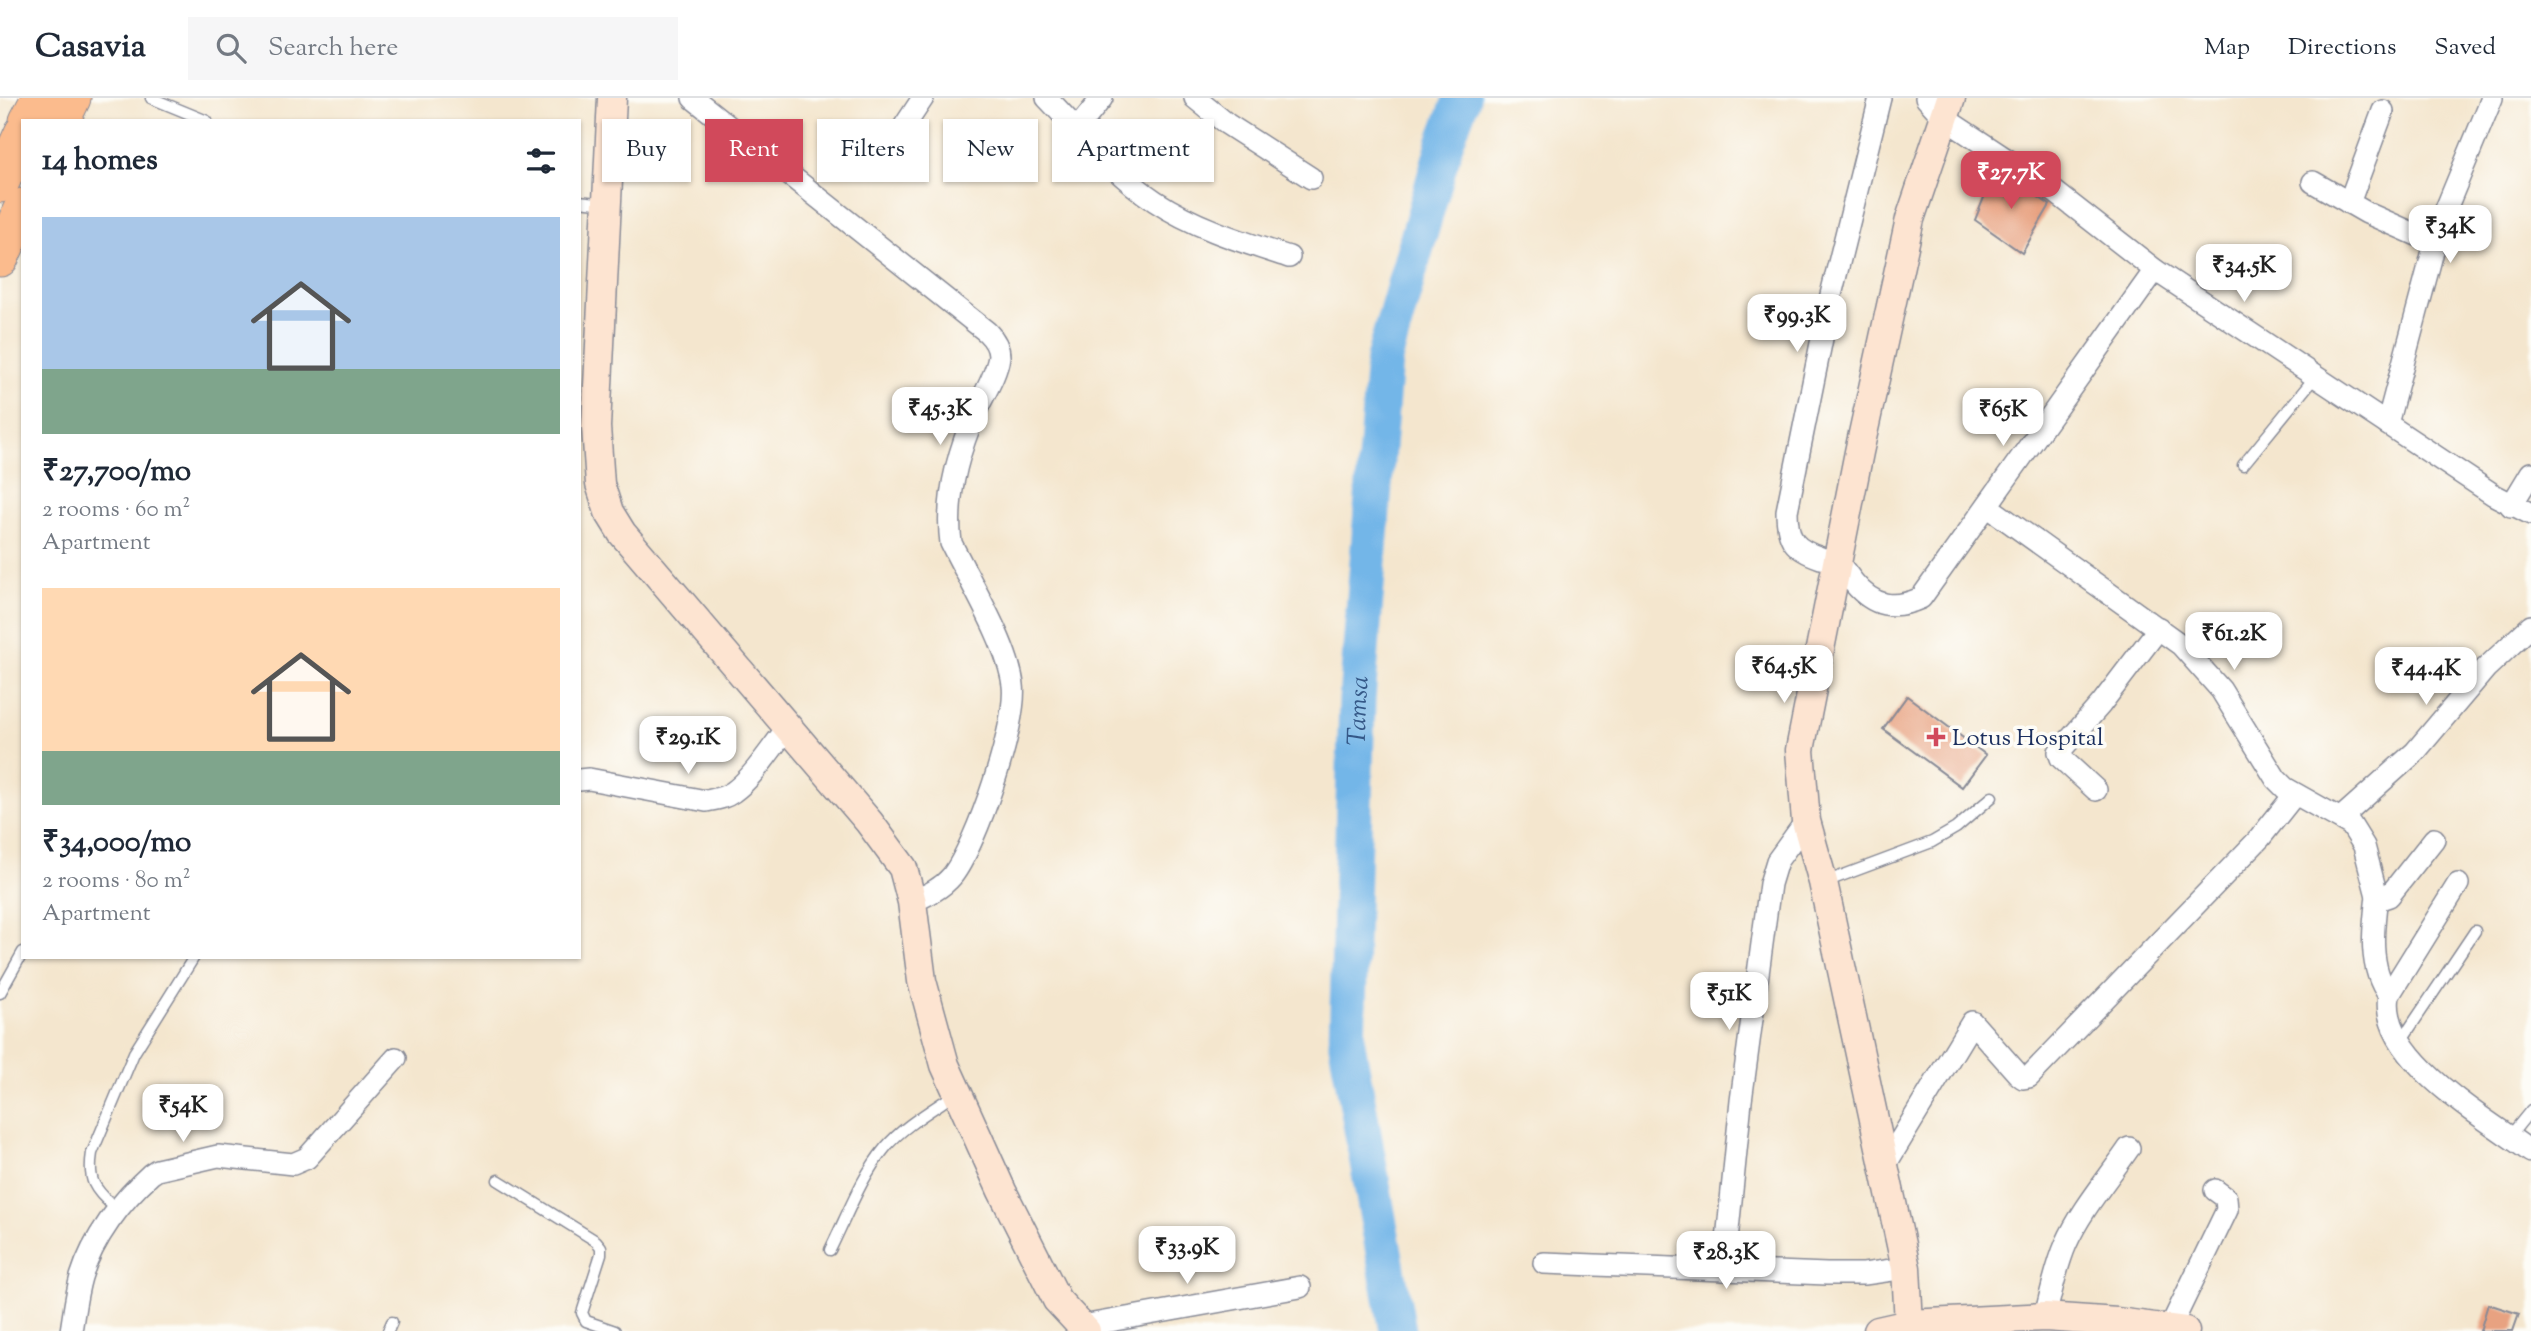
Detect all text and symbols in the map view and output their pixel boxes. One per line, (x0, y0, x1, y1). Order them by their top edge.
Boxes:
search box (188, 17, 678, 80)
text: Casavia (35, 24, 146, 72)
icon: search (212, 29, 250, 67)
text: Search here (268, 30, 398, 67)
text: Map (2204, 31, 2250, 65)
text: Directions (2288, 31, 2396, 65)
text: Saved (2434, 31, 2496, 65)
chip: Buy (602, 119, 691, 182)
chip: Rent (705, 119, 803, 182)
chip: Filters (817, 119, 929, 182)
chip: New (943, 119, 1038, 182)
chip: Apartment (1052, 119, 1214, 182)
text: 14 homes (42, 140, 158, 183)
icon: filters (522, 142, 560, 180)
pin: ₹27.7K (1954, 152, 2068, 211)
text: ₹27.7K (1977, 157, 2045, 190)
pin: ₹34K (2409, 206, 2491, 265)
text: ₹34K (2425, 211, 2475, 244)
pin: ₹34.5K (2187, 244, 2301, 304)
text: ₹34.5K (2212, 250, 2276, 283)
icon: home (238, 263, 364, 389)
pin: ₹99.3K (1740, 294, 1854, 354)
text: ₹99.3K (1763, 300, 1831, 333)
pin: ₹45.3K (883, 388, 997, 447)
pin: ₹65K (1962, 388, 2044, 448)
text: ₹45.3K (908, 393, 972, 426)
text: ₹65K (1978, 394, 2028, 427)
text: ₹27,700/mo (42, 451, 191, 494)
text: 2 rooms · 60 m² (42, 494, 190, 527)
text: Apartment (42, 527, 151, 560)
pin: ₹61.2K (2177, 612, 2291, 672)
text: ₹61.2K (2201, 618, 2267, 651)
icon: home (238, 634, 364, 760)
pin: ₹64.5K (1727, 646, 1841, 705)
pin: ₹44.4K (2369, 648, 2483, 707)
text: ₹64.5K (1751, 651, 1817, 684)
text: ₹44.4K (2391, 653, 2461, 686)
water label: Tamsa (1340, 675, 1380, 746)
pin: ₹29.1K (631, 716, 745, 776)
text: ₹29.1K (655, 722, 721, 755)
place label: Lotus Hospital (1952, 722, 2104, 756)
marker: Lotus Hospital (1926, 727, 1946, 747)
text: ₹34,000/mo (42, 822, 191, 865)
text: 2 rooms · 80 m² (42, 865, 190, 898)
text: Apartment (42, 898, 151, 931)
pin: ₹51K (1688, 972, 1770, 1032)
text: ₹51K (1706, 978, 1752, 1011)
pin: ₹54K (142, 1084, 224, 1144)
text: ₹54K (158, 1090, 208, 1123)
pin: ₹33.9K (1130, 1226, 1244, 1286)
text: ₹33.9K (1155, 1232, 1219, 1265)
pin: ₹28.3K (1669, 1232, 1783, 1291)
text: ₹28.3K (1693, 1237, 1759, 1270)

